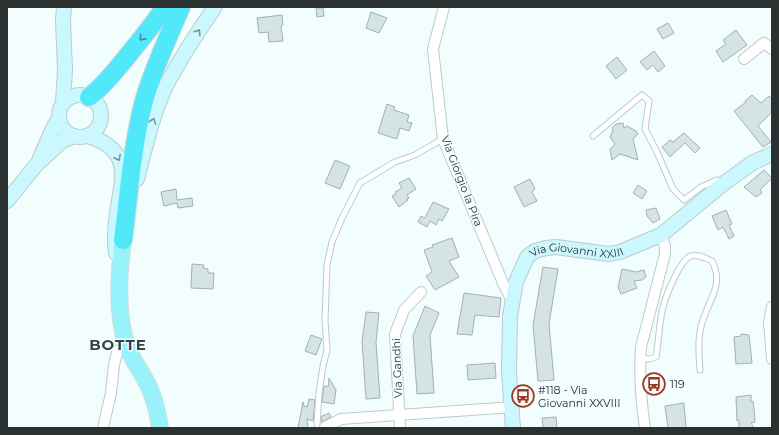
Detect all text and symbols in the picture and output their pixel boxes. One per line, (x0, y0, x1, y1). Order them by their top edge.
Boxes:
one-way arrow (193, 30, 200, 37)
one-way arrow (139, 34, 146, 41)
one-way arrow (148, 117, 157, 124)
street label: Via Giorgio la Pira (438, 134, 486, 228)
one-way arrow (113, 154, 121, 161)
street label: Via Giovanni XXIII (526, 240, 626, 261)
district label: BOTTE (89, 335, 147, 354)
street label: Via Gandhi (389, 338, 405, 398)
bus stop icon: 119 (641, 371, 667, 397)
place label: 119 (670, 377, 685, 391)
bus stop icon: #118 - Via Giovanni XXVIII (510, 383, 536, 409)
place label: #118 - Via Giovanni XXVIII (538, 383, 621, 410)

